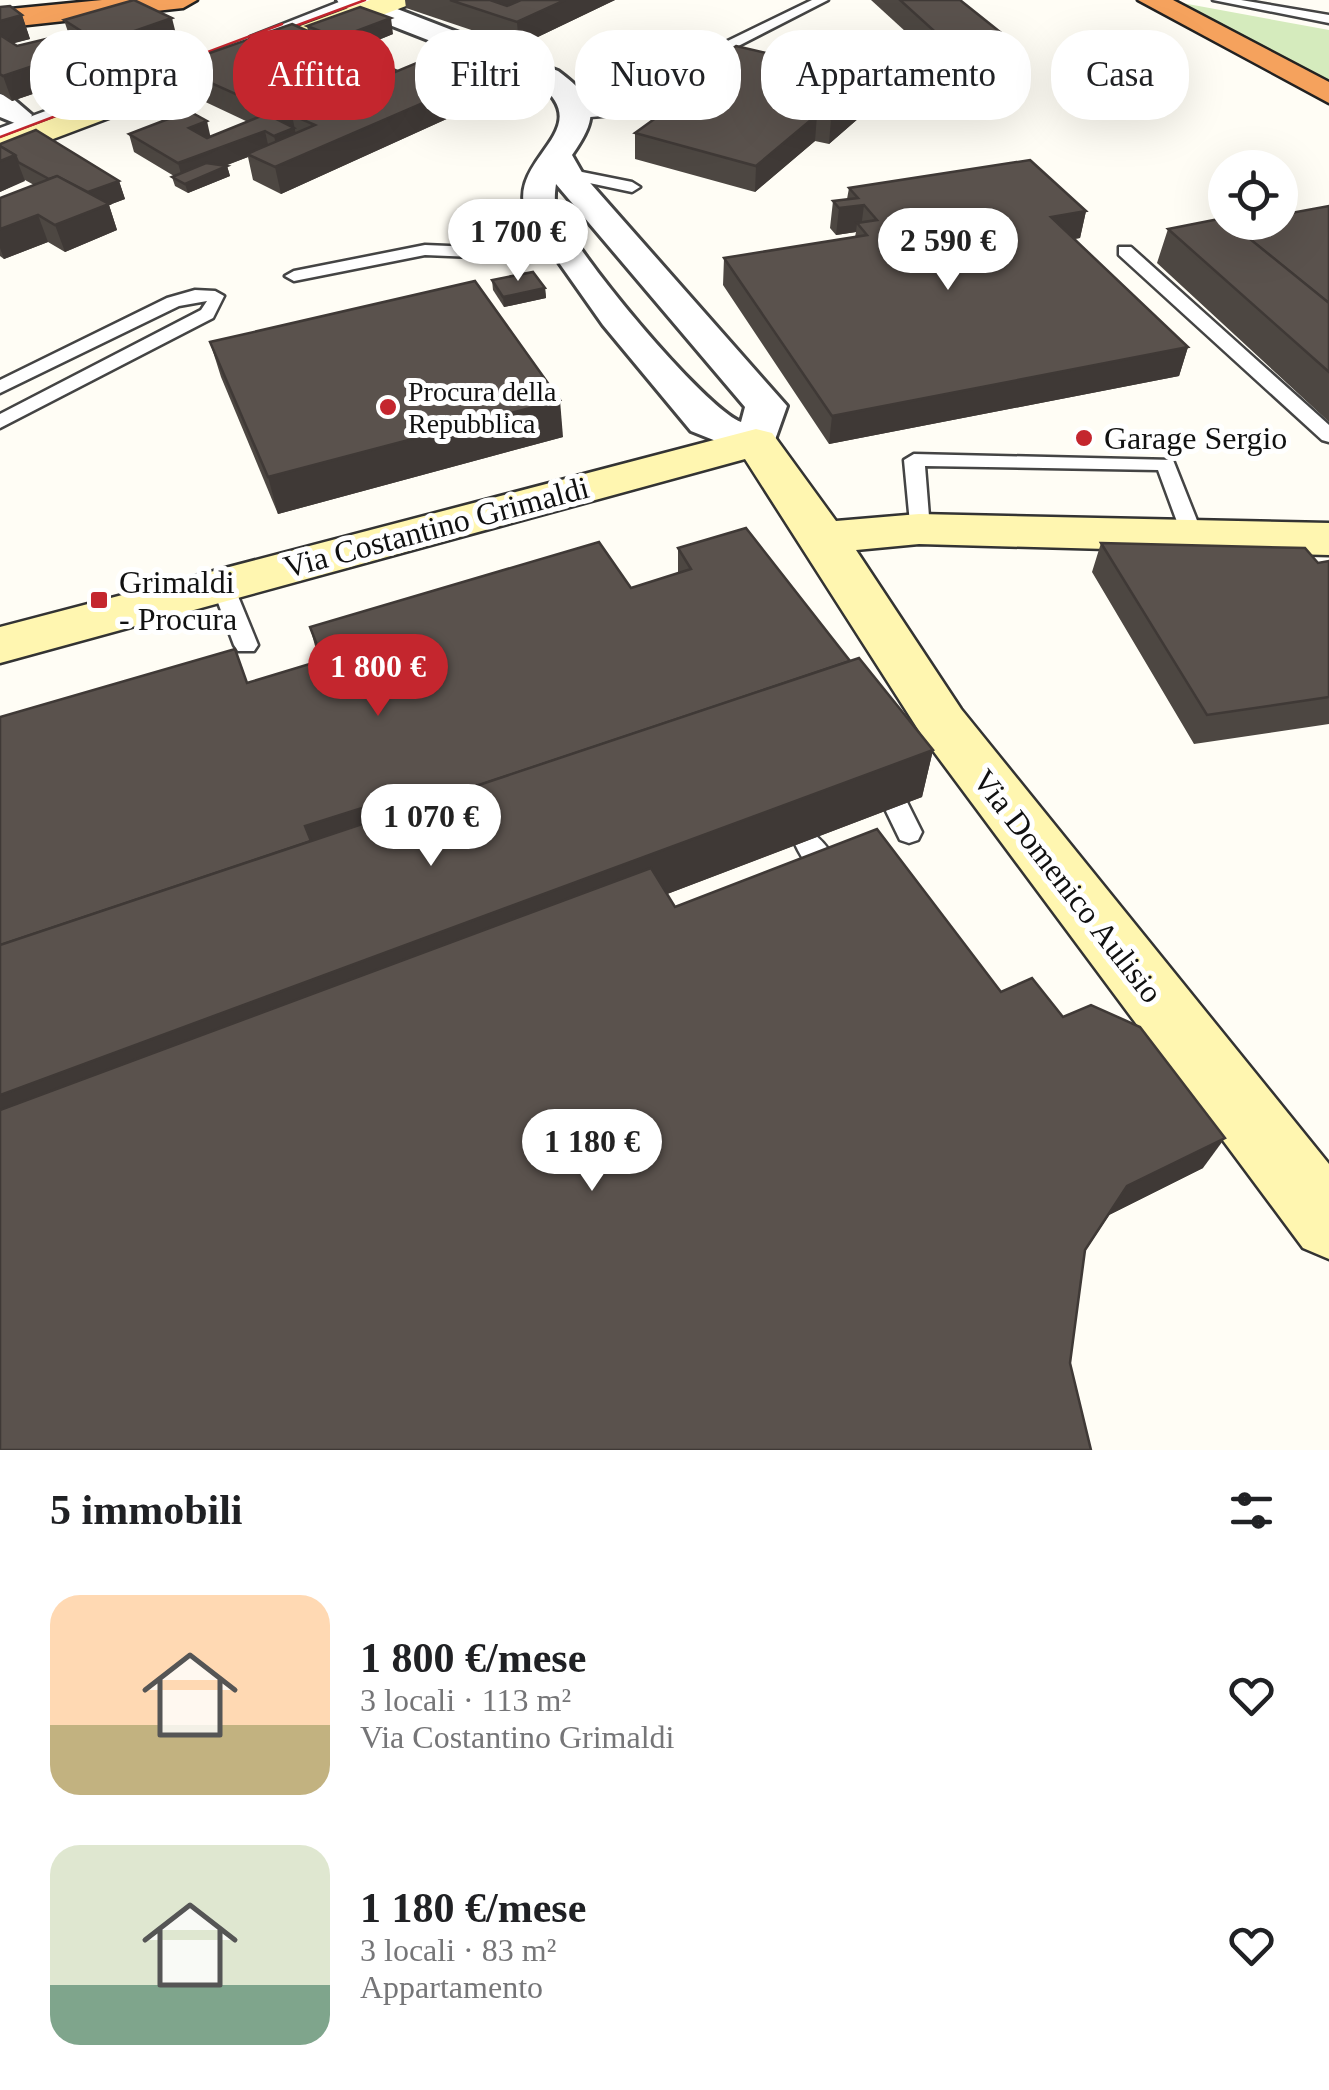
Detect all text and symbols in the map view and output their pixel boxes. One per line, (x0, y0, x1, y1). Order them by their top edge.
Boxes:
chip: Compra (30, 30, 213, 120)
chip: Affitta (233, 30, 395, 120)
chip: Filtri (415, 30, 555, 120)
chip: Nuovo (575, 30, 741, 120)
chip: Appartamento (761, 30, 1031, 120)
chip: Casa (1051, 30, 1189, 120)
map controls (1208, 150, 1298, 240)
button: locate (1208, 150, 1298, 240)
pin: 1 700 € (426, 199, 610, 284)
pin: 2 590 € (856, 208, 1040, 293)
text: 1 700 € (470, 213, 566, 249)
text: 2 590 € (900, 222, 996, 258)
place label: Procura della Repubblica (408, 376, 557, 439)
marker: Procura della Repubblica (377, 396, 399, 418)
place label: Garage Sergio (1104, 420, 1287, 456)
marker: Garage Sergio (1073, 427, 1095, 449)
street label: Via Costantino Grimaldi (279, 469, 593, 585)
place label: Grimaldi - Procura (119, 564, 237, 637)
marker: Grimaldi - Procura (88, 589, 110, 611)
pin: 1 800 € (286, 634, 470, 719)
text: 1 800 € (330, 648, 426, 684)
street label: Via Domenico Aulisio (966, 762, 1170, 1010)
pin: 1 070 € (339, 784, 523, 869)
text: 1 070 € (383, 798, 479, 834)
pin: 1 180 € (500, 1109, 684, 1194)
text: 1 180 € (544, 1123, 640, 1159)
icon: filters (1224, 1483, 1279, 1538)
text: 5 immobili (50, 1487, 243, 1533)
icon: home (130, 1635, 250, 1755)
text: 1 800 €/mese (360, 1635, 586, 1681)
icon: heart (1224, 1668, 1279, 1723)
text: 3 locali · 113 m² (360, 1682, 571, 1718)
text: Via Costantino Grimaldi (360, 1719, 674, 1755)
icon: home (130, 1885, 250, 2005)
text: 1 180 €/mese (360, 1885, 586, 1931)
icon: heart (1224, 1918, 1279, 1973)
text: 3 locali · 83 m² (360, 1932, 556, 1968)
text: Appartamento (360, 1969, 543, 2005)

